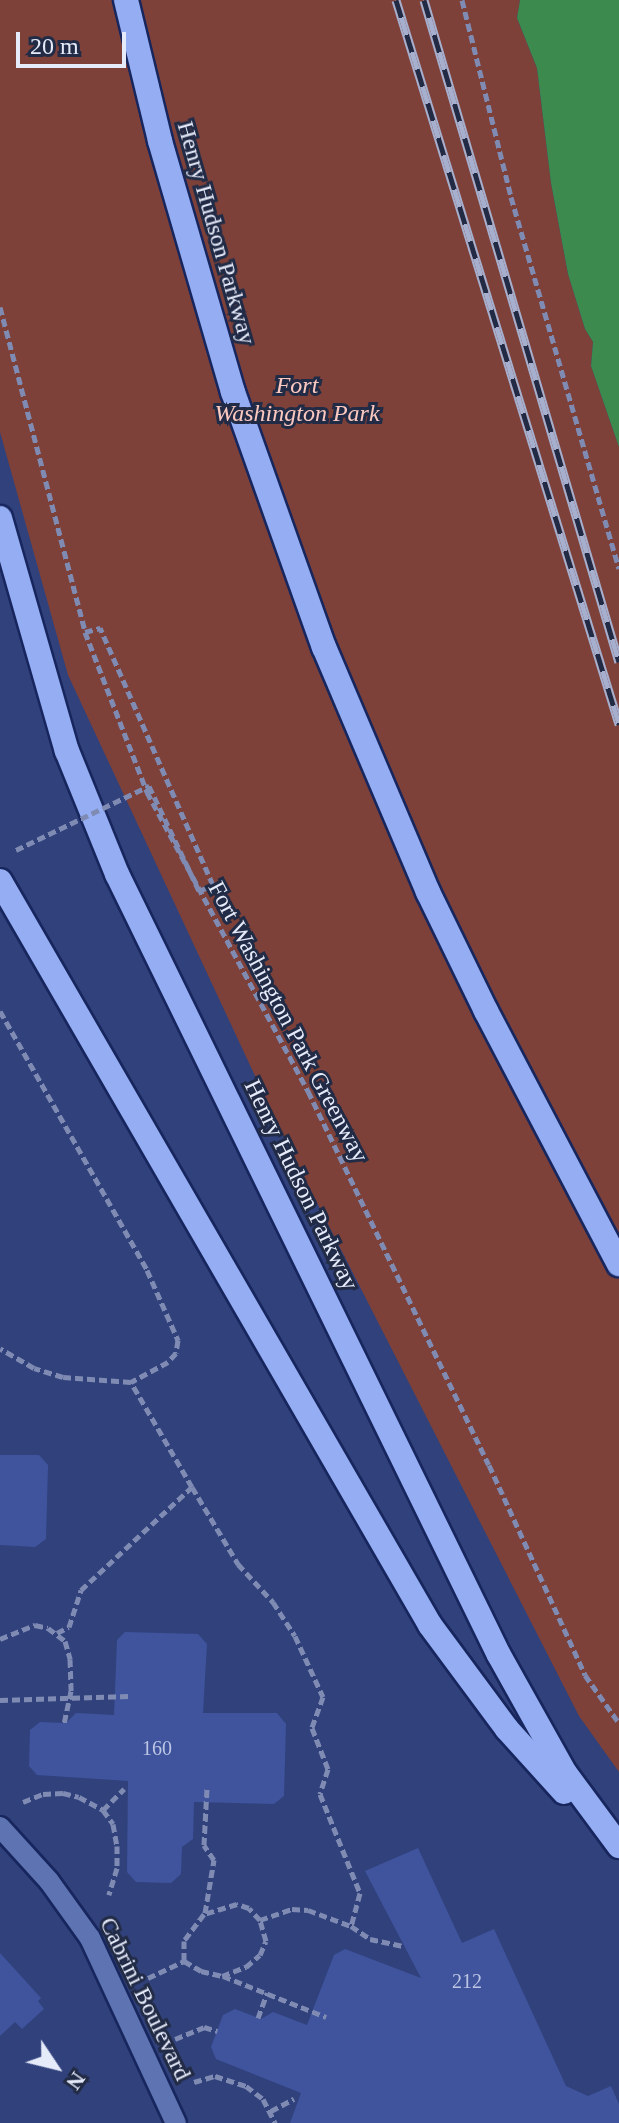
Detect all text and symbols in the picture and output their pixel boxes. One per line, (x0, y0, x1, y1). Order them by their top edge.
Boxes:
scale bar (20, 16, 130, 66)
text: 20 m (30, 33, 79, 59)
street label: Henry Hudson Parkway (170, 118, 262, 348)
park label: Fort Washington Park (214, 372, 380, 428)
street label: Fort Washington Park Greenway (201, 876, 375, 1168)
street label: Henry Hudson Parkway (238, 1075, 364, 1295)
house number: 160 (142, 1736, 172, 1760)
street label: Cabrini Boulevard (93, 1913, 197, 2085)
house number: 212 (452, 1969, 482, 1993)
north arrow (16, 2027, 96, 2107)
text: N (61, 2067, 91, 2095)

